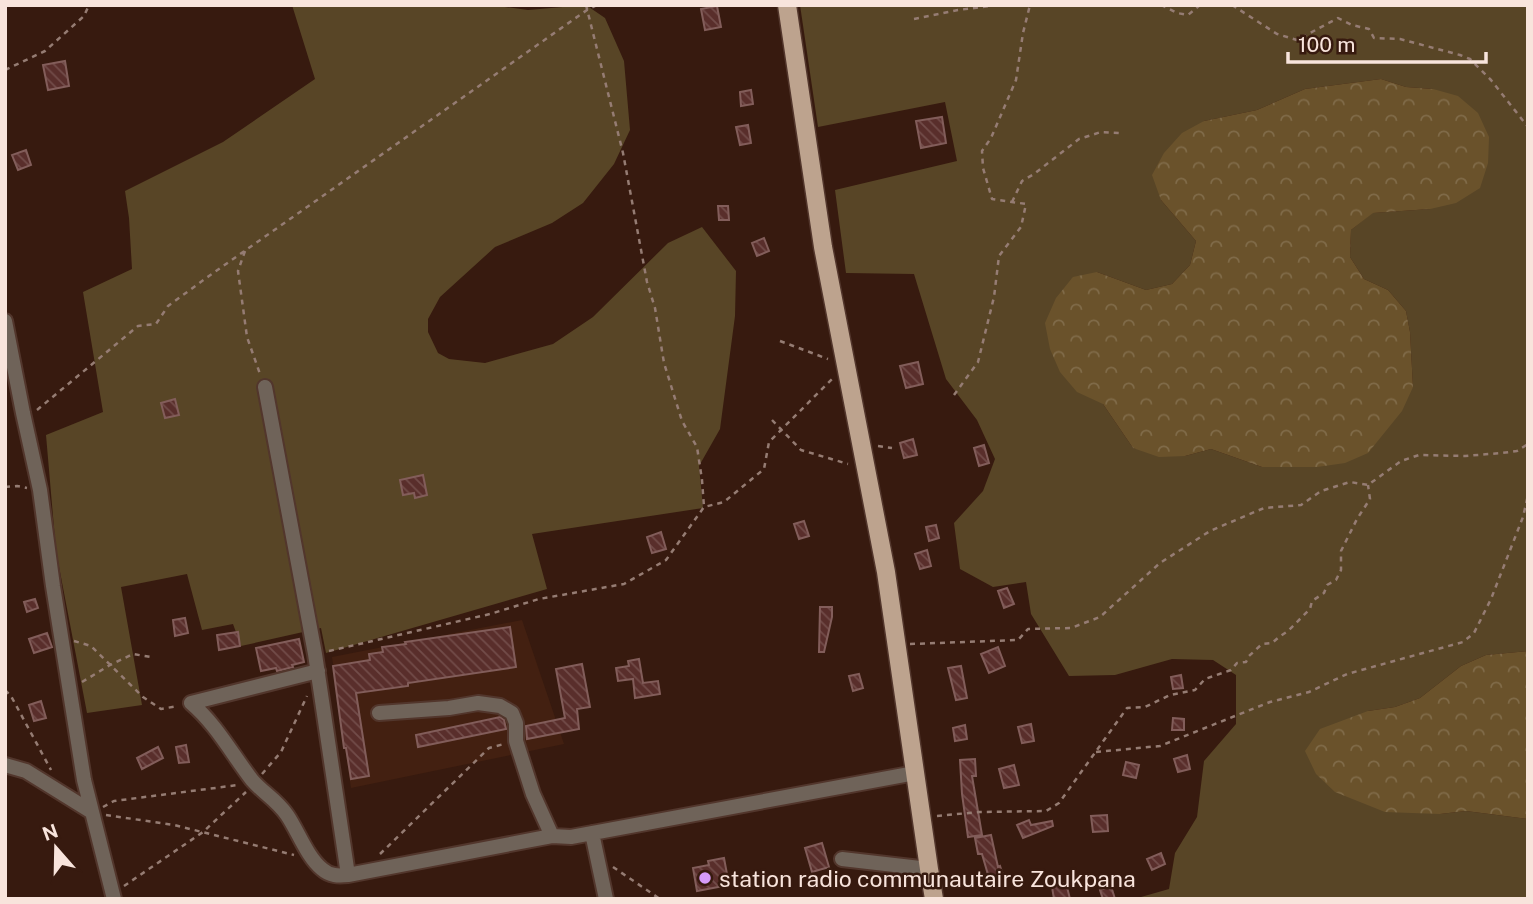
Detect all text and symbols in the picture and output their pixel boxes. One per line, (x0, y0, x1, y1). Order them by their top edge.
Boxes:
scale bar (1288, 21, 1486, 65)
text: 100 m (1298, 32, 1355, 57)
north arrow (21, 813, 91, 883)
text: N (39, 819, 61, 845)
place label: station radio communautaire Zoukpana (719, 865, 1136, 892)
marker: station radio communautaire Zoukpana (697, 870, 713, 886)

